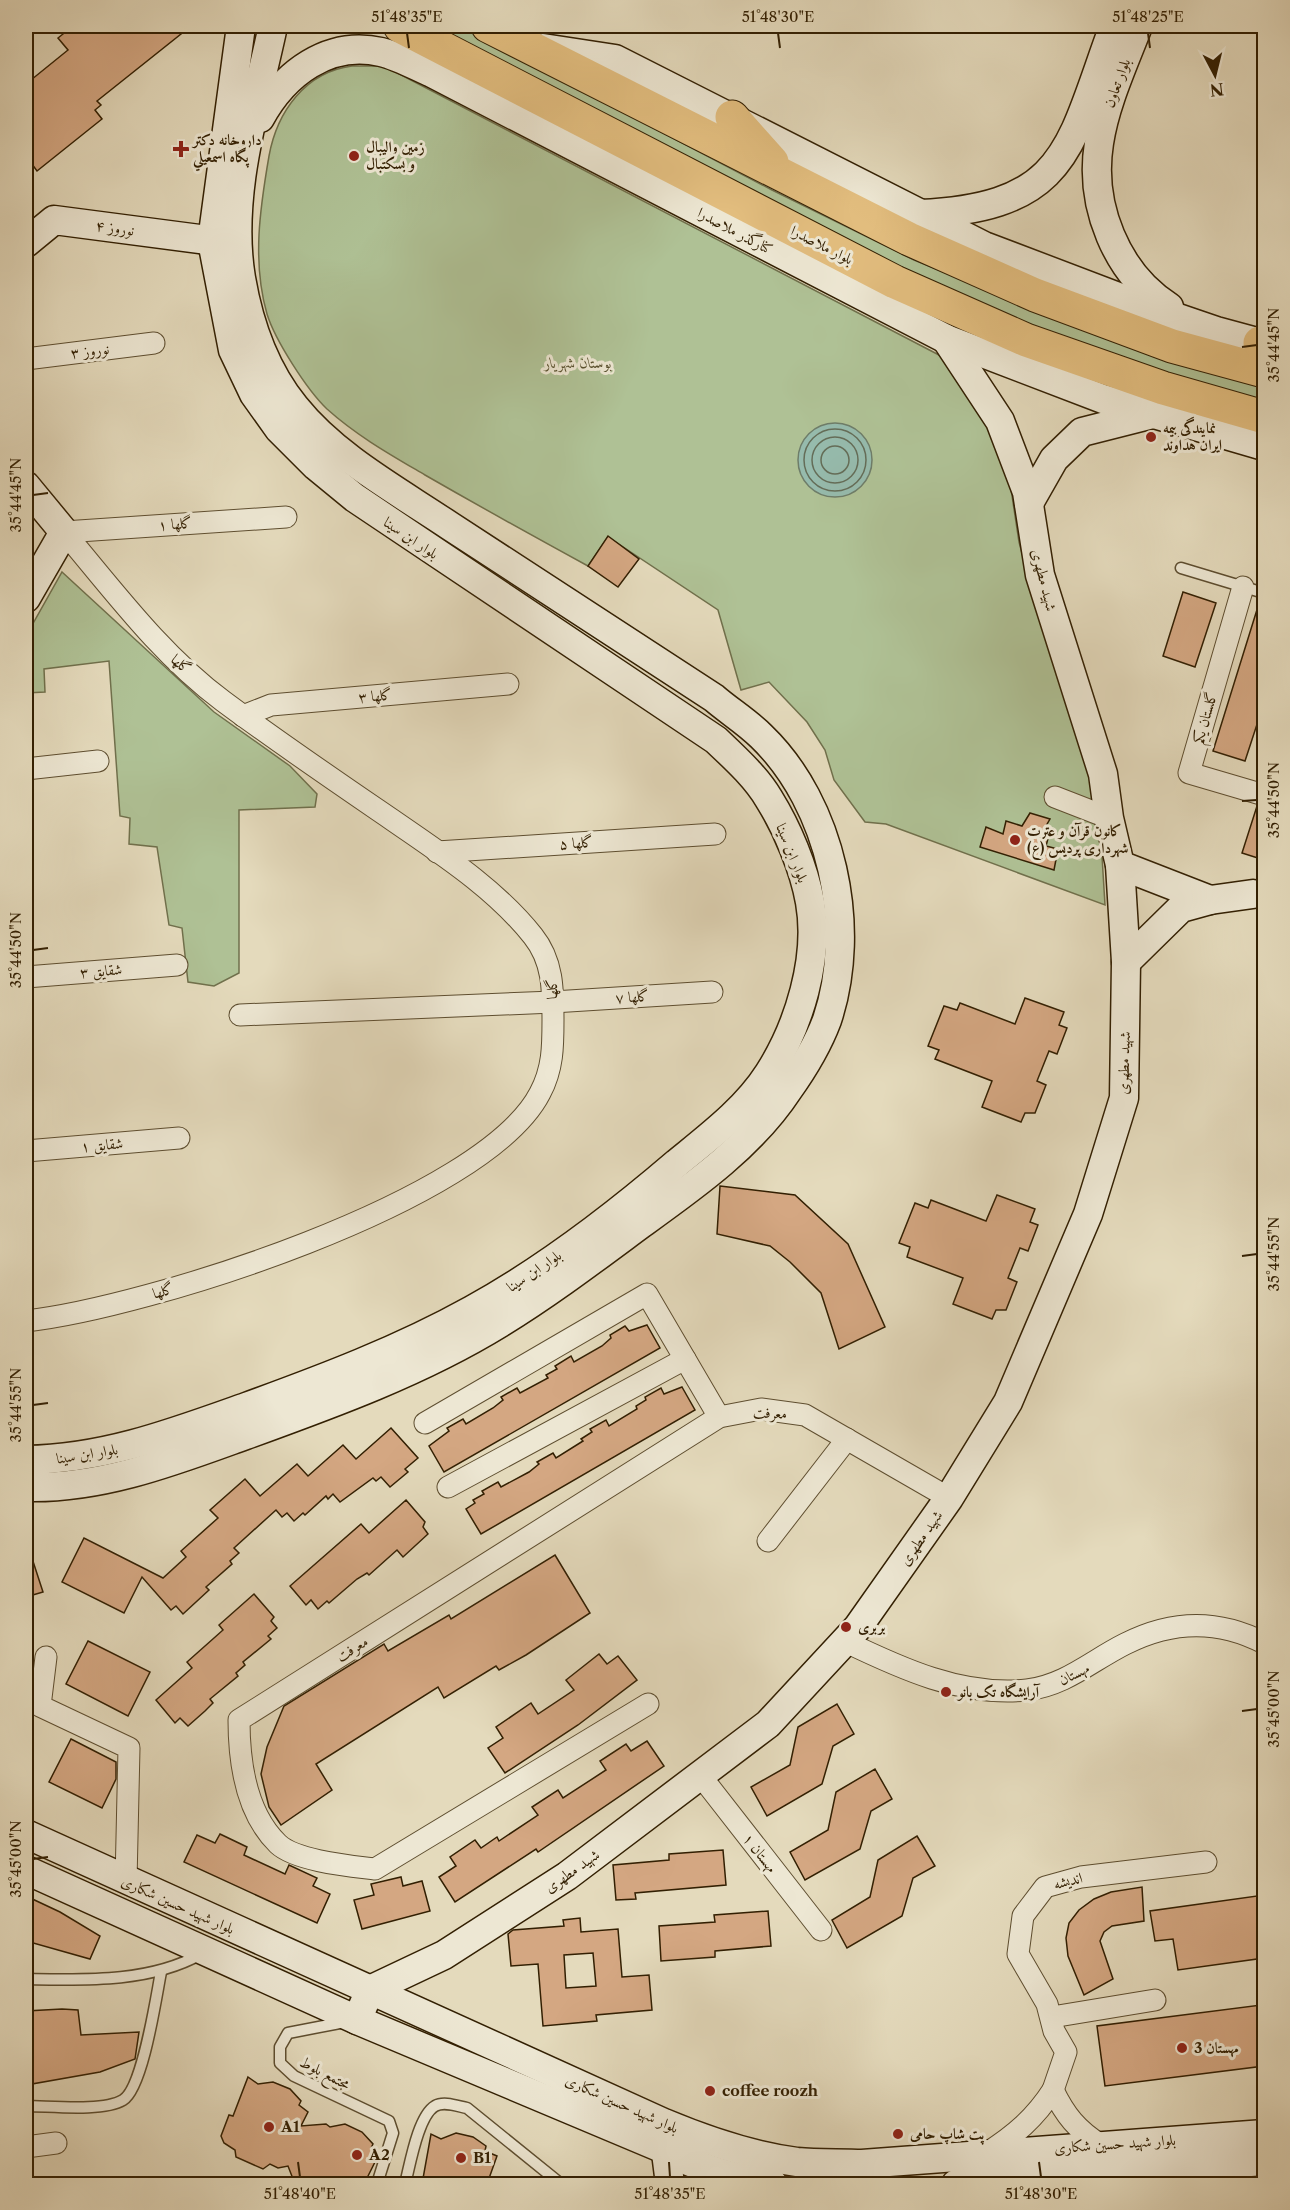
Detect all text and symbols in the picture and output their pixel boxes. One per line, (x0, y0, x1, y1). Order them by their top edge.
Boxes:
text: 51°48'35"E (371, 7, 443, 26)
text: 51°48'30"E (742, 7, 814, 26)
text: 51°48'25"E (1112, 7, 1184, 26)
north arrow (1185, 45, 1245, 105)
street label: بلوار تعاون (1099, 55, 1134, 110)
text: N (1209, 79, 1225, 101)
place label: داروخانه دكتر پگاه اسمعيلي (191, 130, 262, 172)
place label: زمین والیبال و بسکتبال (366, 137, 425, 173)
marker: داروخانه دكتر پگاه اسمعيلي (174, 142, 188, 156)
marker: زمین والیبال و بسکتبال (347, 149, 361, 163)
street label: کنارگذر ملاصدرا (694, 202, 777, 258)
street label: نوروز ۴ (95, 215, 136, 240)
street label: بلوار ملاصدرا (788, 221, 857, 268)
text: 35°44'45"N (1264, 308, 1283, 382)
street label: نوروز ۳ (70, 339, 110, 362)
park label: بوستان شهریار (543, 353, 612, 373)
place label: نمایندگی بیمه ایران هداوند (1163, 416, 1222, 454)
marker: نمایندگی بیمه ایران هداوند (1144, 430, 1158, 444)
text: 35°44'45"N (6, 458, 25, 532)
street label: بلوار ابن سینا (380, 512, 443, 563)
street label: گلها ۱ (157, 513, 192, 534)
street label: شهید مطهری (1027, 547, 1061, 613)
street label: گلها (167, 650, 195, 678)
street label: گلها ۳ (357, 685, 393, 706)
street label: گلستان یکم (1188, 690, 1226, 747)
text: 35°44'50"N (1264, 762, 1283, 838)
street label: بلوار ابن سینا (772, 820, 813, 885)
place label: کانون قرآن و عترت (ع) شهرداری پردیس (1027, 821, 1128, 860)
street label: گلها ۵ (558, 832, 593, 853)
marker: کانون قرآن و عترت (ع) شهرداری پردیس (1008, 833, 1022, 847)
text: 35°44'50"N (6, 912, 25, 988)
street label: شقایق ۳ (79, 959, 123, 982)
street label: گلها (542, 978, 561, 1000)
street label: گلها ۷ (614, 986, 649, 1007)
street label: شهید مطهری (1113, 1031, 1135, 1095)
street label: شقایق ۱ (80, 1133, 124, 1156)
text: 35°44'55"N (1264, 1217, 1283, 1291)
street label: بلوار ابن سینا (503, 1245, 565, 1296)
street label: گلها (150, 1278, 176, 1303)
text: 35°44'55"N (6, 1368, 25, 1442)
street label: معرفت (753, 1402, 787, 1424)
street label: بلوار ابن سینا (55, 1439, 119, 1468)
street label: شهید مطهری (895, 1506, 947, 1570)
place label: بربری (858, 1617, 885, 1636)
marker: بربری (839, 1620, 853, 1634)
street label: معرفت (332, 1631, 372, 1667)
street label: مهستان (1055, 1658, 1093, 1690)
text: 35°45'00"N (1264, 1670, 1283, 1748)
place label: آرایشگاه تک بانو (956, 1682, 1041, 1701)
marker: آرایشگاه تک بانو (939, 1685, 953, 1699)
text: 35°45'00"N (6, 1820, 25, 1898)
street label: مهستان ۱ (738, 1829, 782, 1877)
street label: شهید مطهری (540, 1845, 604, 1897)
street label: اندیشه (1051, 1868, 1084, 1893)
street label: بلوار شهید حسین شکاری (118, 1871, 238, 1939)
place label: مهستان 3 (1194, 2038, 1239, 2058)
marker: مهستان 3 (1175, 2041, 1189, 2055)
street label: مجتمع بلوط (294, 2052, 354, 2098)
street label: بلوار شهید حسین شکاری (562, 2070, 682, 2138)
place label: coffee roozh (722, 2081, 819, 2100)
marker: coffee roozh (703, 2084, 717, 2098)
place label: A1 (280, 2117, 300, 2136)
marker: A1 (262, 2120, 276, 2134)
place label: پت شاپ حامی (909, 2124, 985, 2145)
marker: پت شاپ حامی (891, 2127, 905, 2141)
street label: بلوار شهید حسین شکاری (1053, 2130, 1177, 2158)
place label: A2 (368, 2145, 390, 2164)
marker: A2 (350, 2148, 364, 2162)
place label: B1 (473, 2148, 491, 2167)
marker: B1 (454, 2151, 468, 2165)
text: 51°48'40"E (264, 2184, 336, 2203)
text: 51°48'35"E (634, 2184, 706, 2203)
text: 51°48'30"E (1005, 2184, 1077, 2203)

